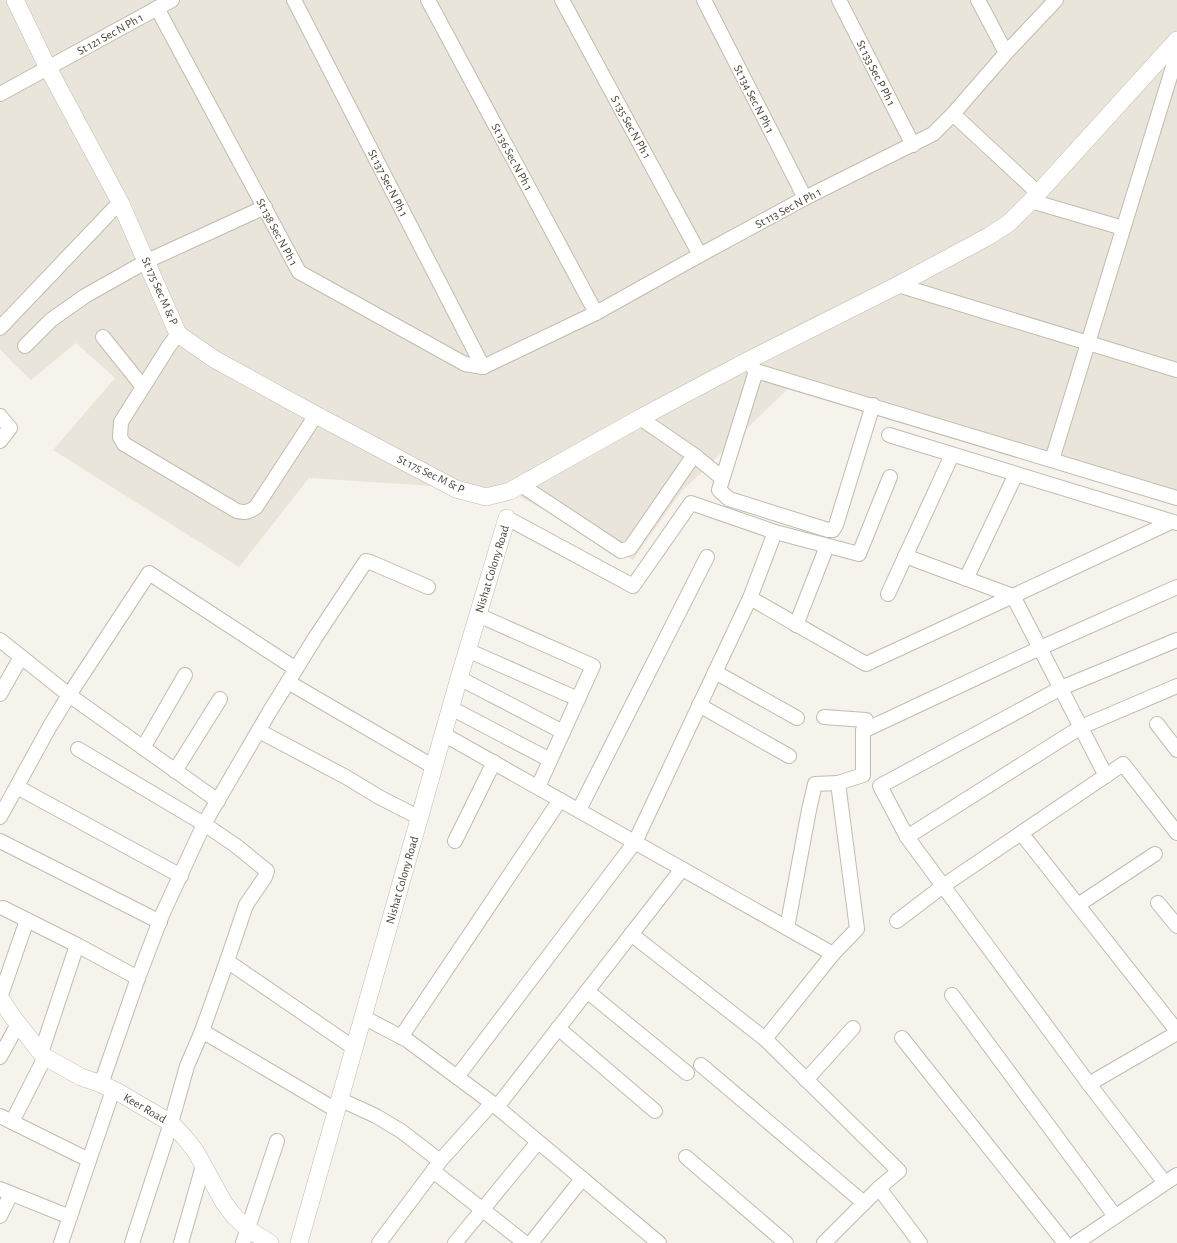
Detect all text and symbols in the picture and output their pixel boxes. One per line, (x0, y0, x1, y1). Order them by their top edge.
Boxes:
street label: St 121 Sec N Ph 1 (75, 11, 145, 57)
street label: St 133 Sec P Ph 1 (854, 38, 898, 108)
street label: St 134 Sec N Ph 1 (732, 63, 776, 135)
street label: S 135 Sec N Ph 1 (609, 93, 653, 161)
street label: St 136 Sec N Ph 1 (489, 121, 535, 193)
street label: St 137 Sec N Ph 1 (366, 147, 410, 219)
street label: St 113 Sec N Ph 1 (753, 186, 823, 230)
street label: St 138 Sec N Ph 1 (254, 196, 300, 268)
street label: St 175 Sec M & P (140, 255, 180, 327)
street label: St 175 Sec M & P (395, 453, 467, 495)
street label: Nishat Colony Road (473, 524, 512, 614)
street label: Nishat Colony Road (384, 835, 421, 926)
street label: Keer Road (122, 1091, 168, 1125)

